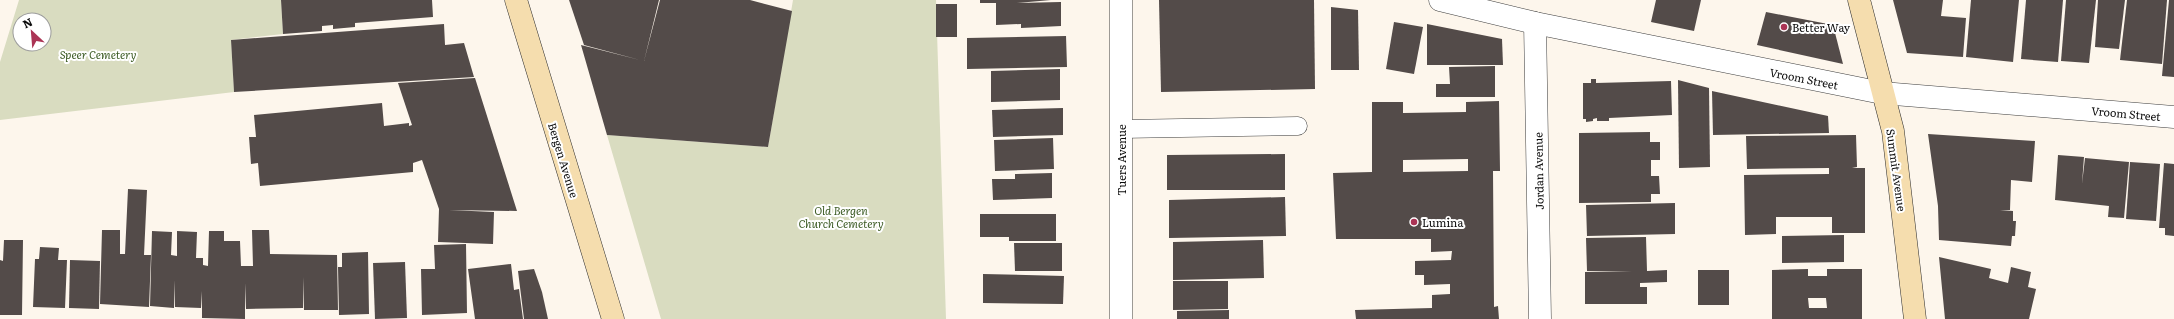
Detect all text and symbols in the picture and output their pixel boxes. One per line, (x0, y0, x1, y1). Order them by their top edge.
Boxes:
north arrow (12, 12, 52, 52)
text: N (20, 13, 35, 31)
place label: Better Way (1792, 19, 1851, 35)
marker: Better Way (1779, 22, 1789, 32)
park label: Speer Cemetery (60, 46, 136, 62)
street label: Vroom Street (1768, 64, 1840, 93)
street label: Vroom Street (2091, 102, 2162, 124)
street label: Bergen Avenue (545, 121, 583, 200)
street label: Tuers Avenue (1113, 124, 1129, 196)
street label: Summit Avenue (1883, 128, 1911, 213)
street label: Jordan Avenue (1529, 132, 1547, 210)
park label: Old Bergen Church Cemetery (798, 202, 884, 231)
place label: Lumina (1422, 214, 1463, 230)
marker: Lumina (1409, 217, 1419, 227)

